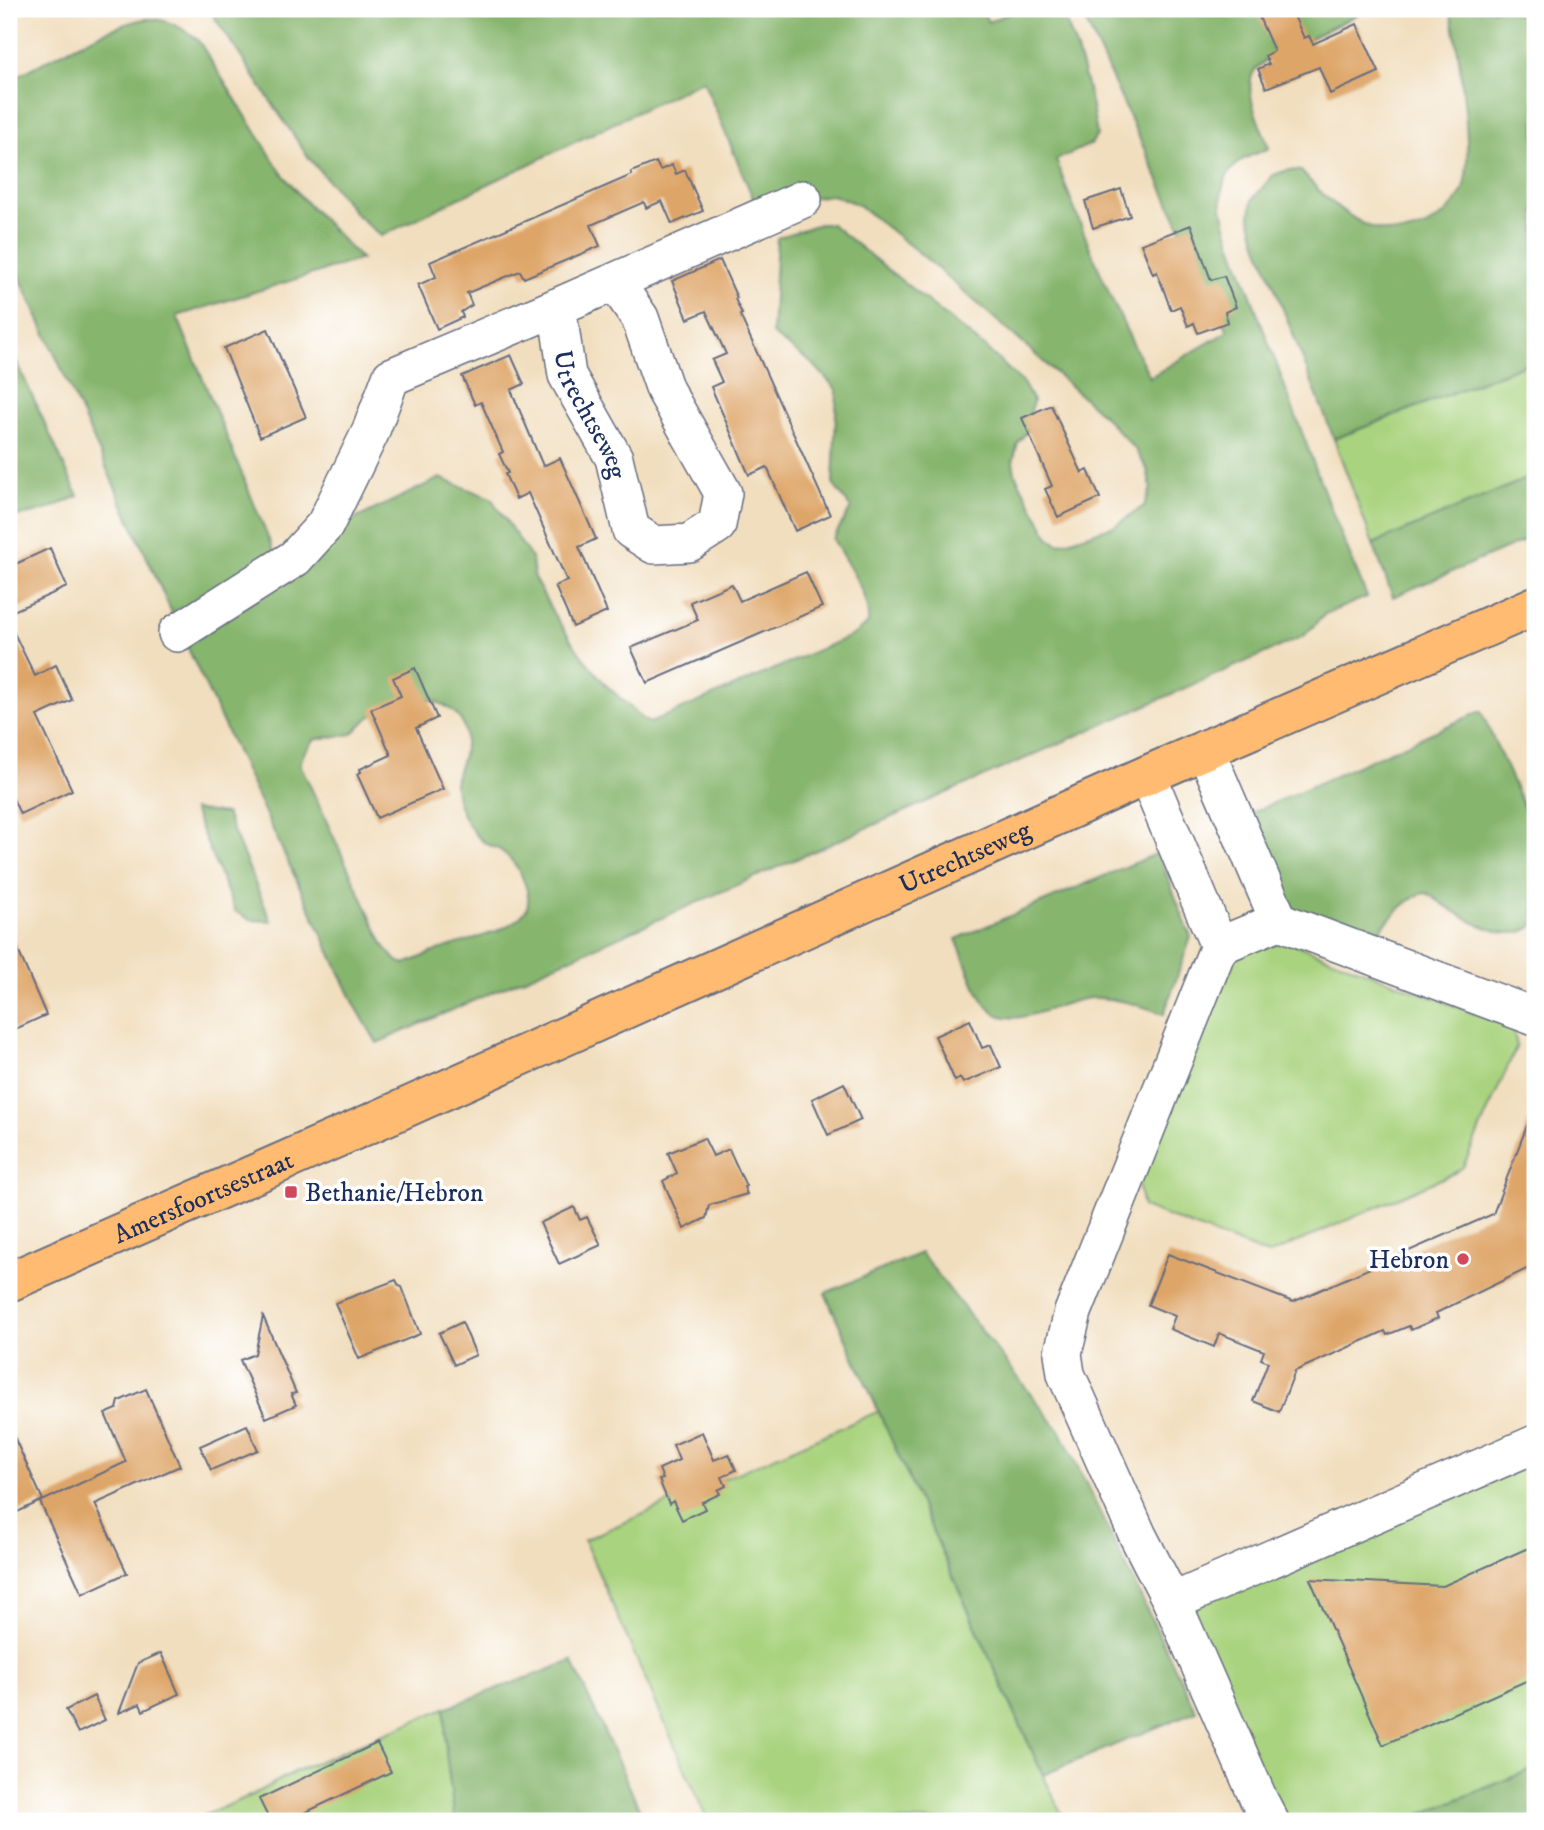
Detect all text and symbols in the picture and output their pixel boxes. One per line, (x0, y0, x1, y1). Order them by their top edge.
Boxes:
street label: Utrechtseweg (546, 348, 633, 482)
street label: Utrechtseweg (894, 814, 1037, 902)
street label: Amersfoortsestraat (109, 1144, 299, 1252)
place label: Bethanie/Hebron (305, 1177, 484, 1210)
marker: Bethanie/Hebron (283, 1184, 299, 1200)
place label: Hebron (1369, 1244, 1449, 1277)
marker: Hebron (1455, 1251, 1471, 1267)

